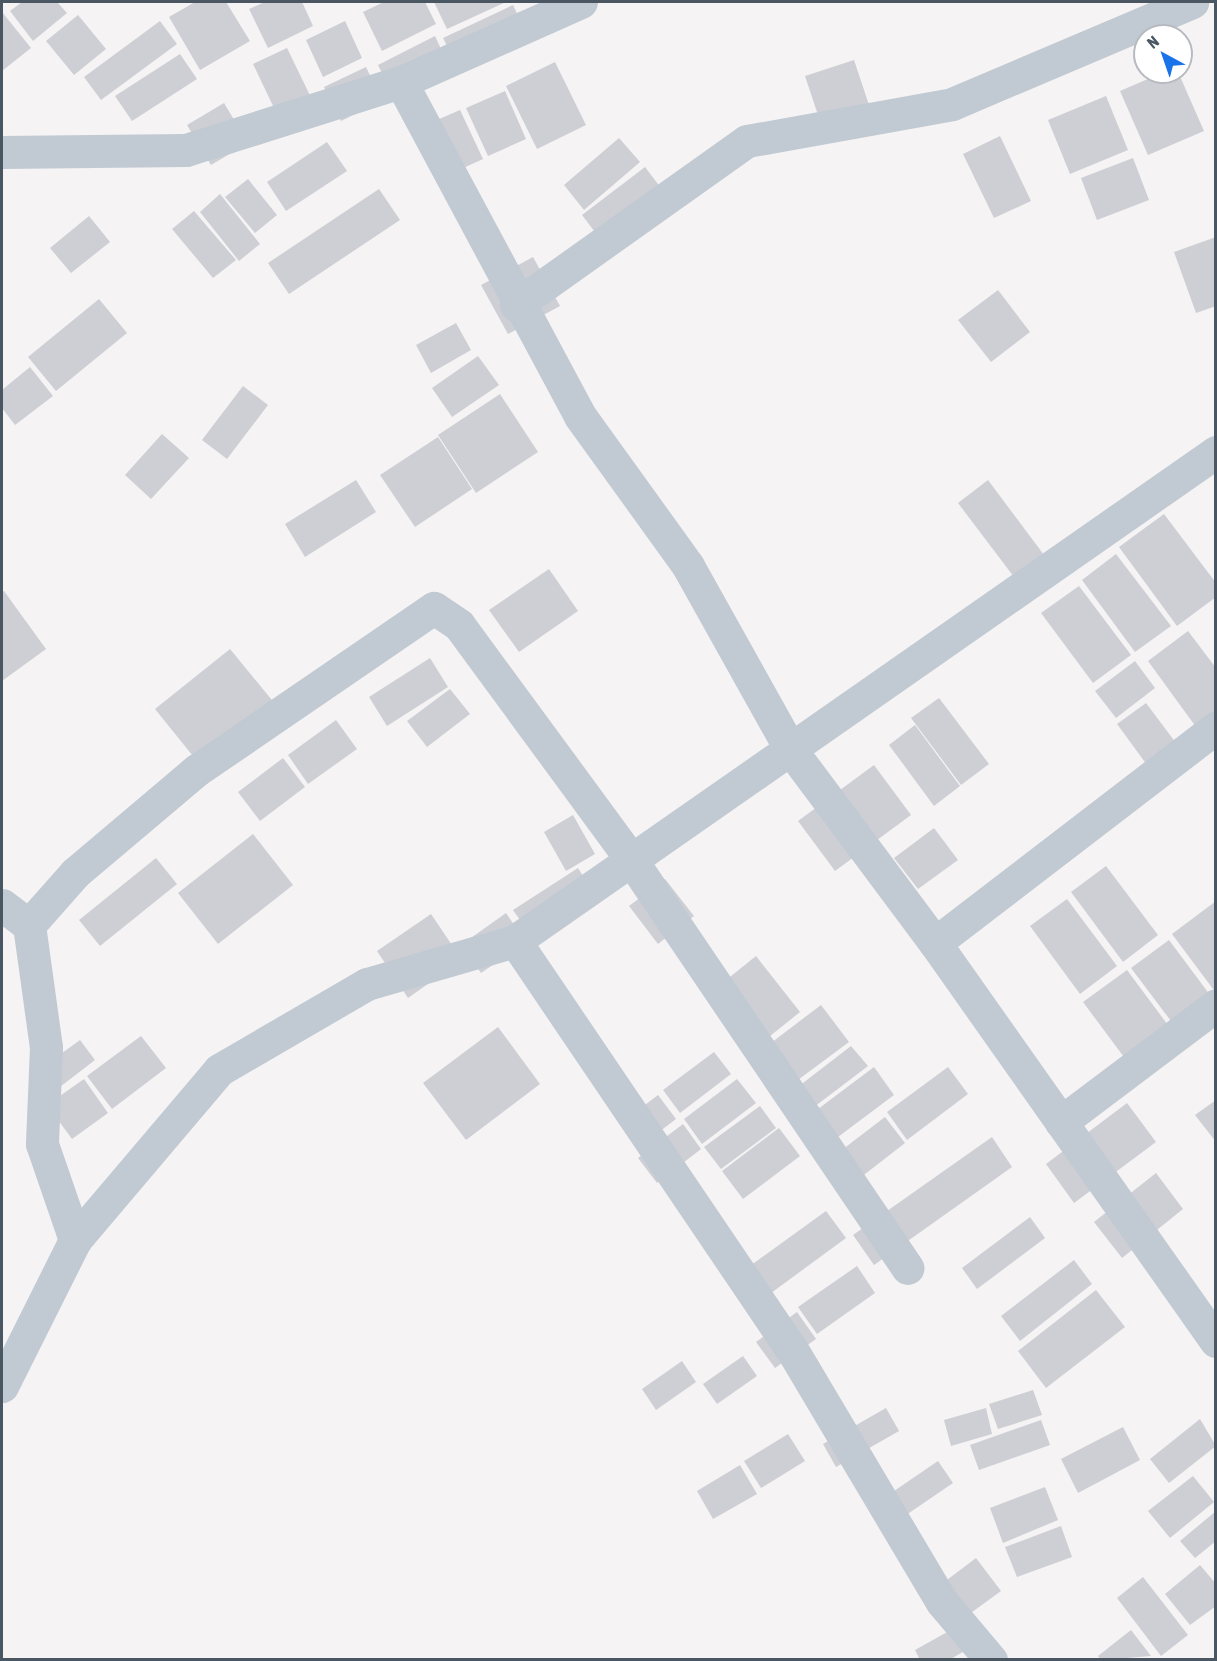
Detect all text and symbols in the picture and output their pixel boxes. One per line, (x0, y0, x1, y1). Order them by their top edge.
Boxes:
north arrow (1133, 24, 1193, 84)
text: N (1143, 32, 1162, 52)

